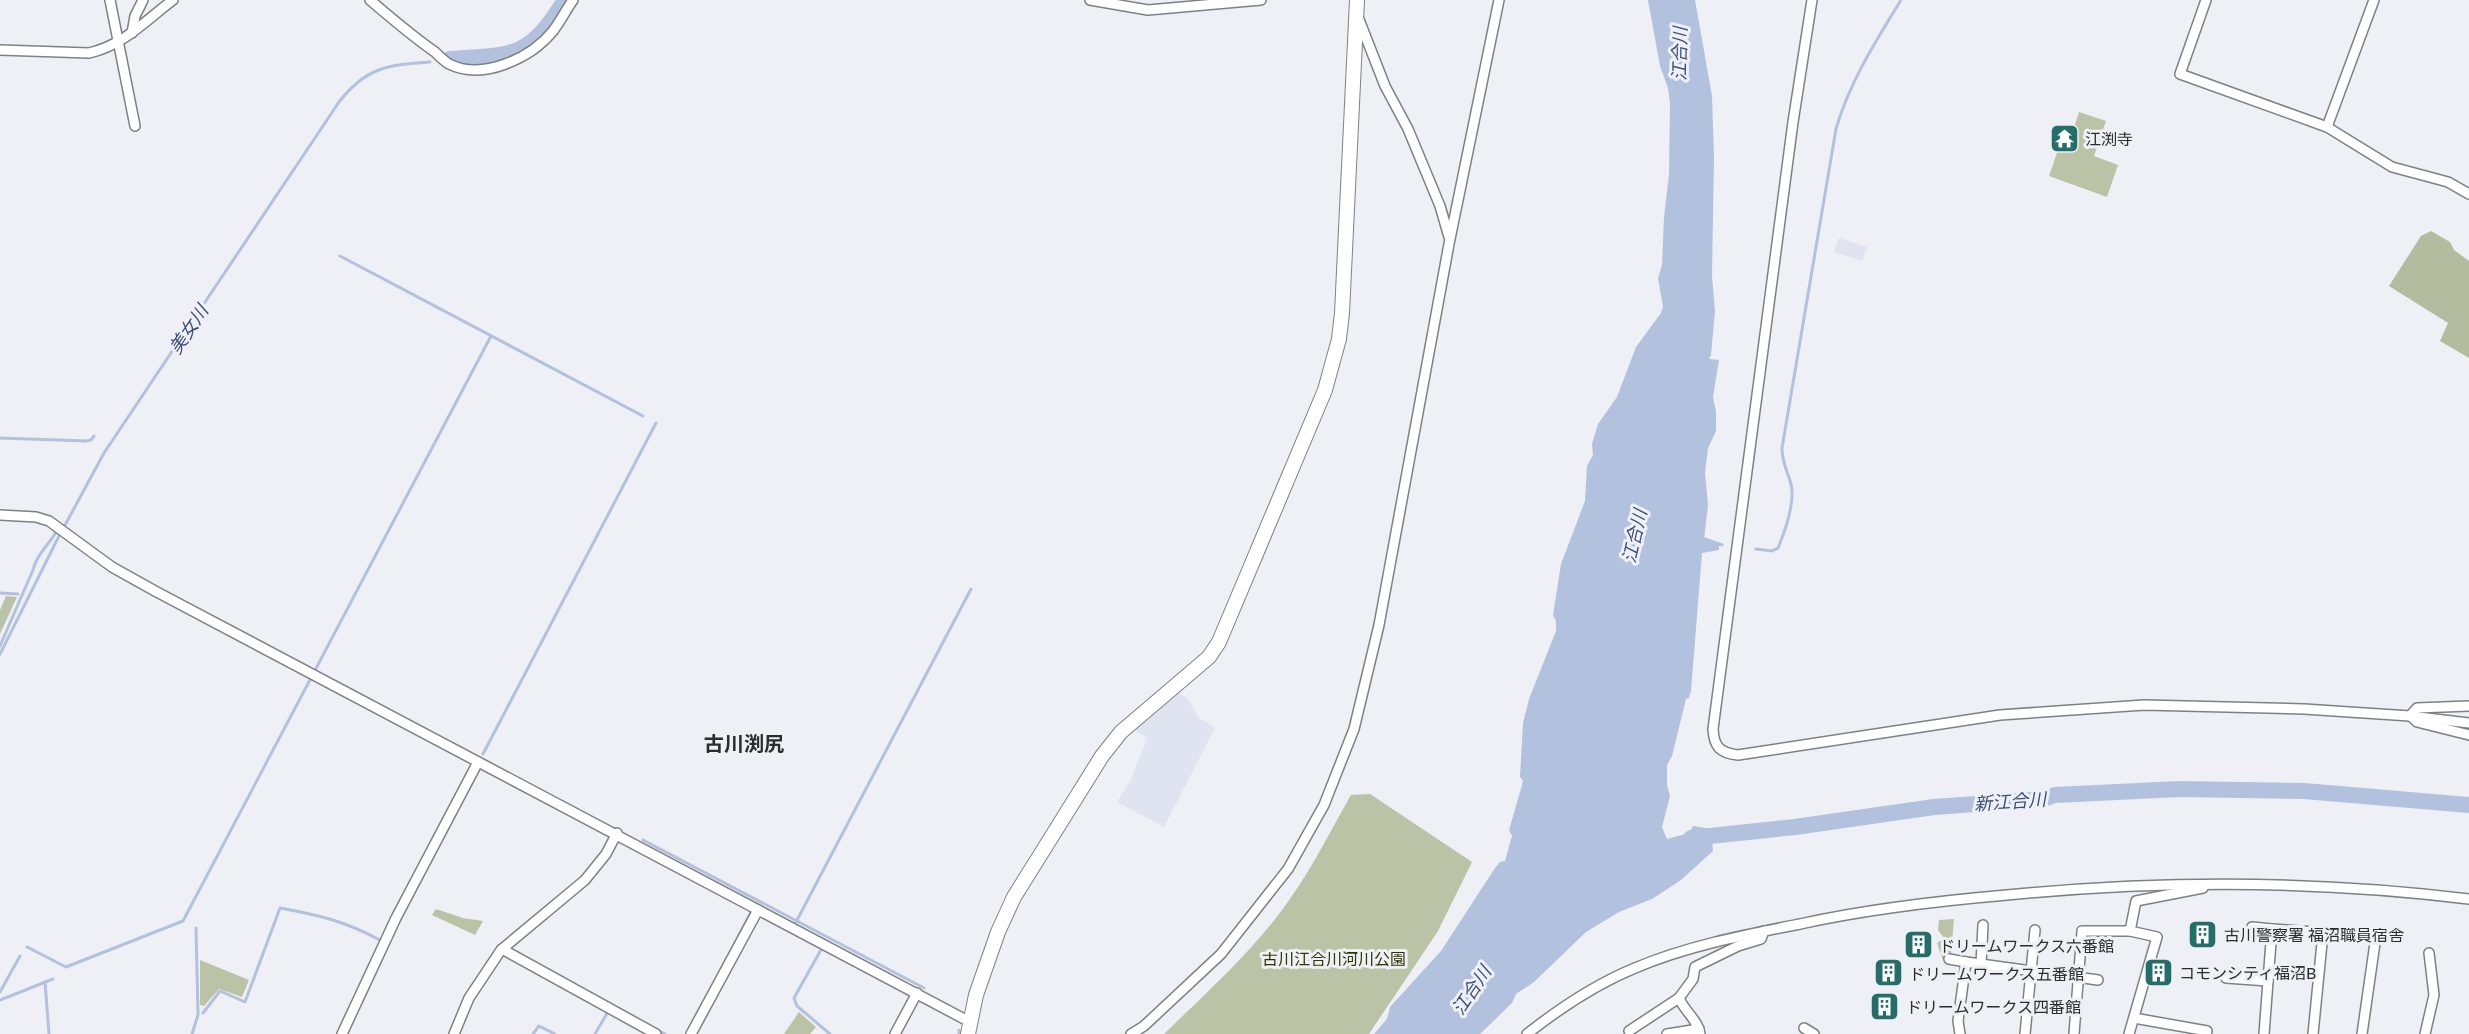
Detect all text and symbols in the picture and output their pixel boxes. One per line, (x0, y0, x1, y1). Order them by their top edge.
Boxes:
water label: 江合川 (1668, 25, 1691, 81)
temple icon: 江渕寺 (2048, 122, 2080, 154)
place label: 江渕寺 (2085, 129, 2133, 148)
water label: 美女川 (164, 299, 213, 358)
water label: 江合川 (1617, 505, 1651, 565)
district label: 古川渕尻 (704, 731, 784, 755)
water label: 新江合川 (1973, 787, 2049, 814)
building icon: 古川警察署 福沼職員宿舎 (2187, 918, 2219, 950)
place label: 古川警察署 福沼職員宿舎 (2224, 925, 2404, 944)
building icon: ドリームワークス六番館 (1902, 929, 1934, 961)
place label: ドリームワークス六番館 (1939, 936, 2114, 955)
park label: 古川江合川河川公園 (1262, 949, 1406, 968)
building icon: コモンシティ福沼B (2142, 956, 2174, 988)
building icon: ドリームワークス五番館 (1872, 957, 1904, 989)
water label: 江合川 (1447, 960, 1496, 1019)
place label: コモンシティ福沼B (2179, 963, 2316, 982)
place label: ドリームワークス五番館 (1909, 964, 2084, 983)
building icon: ドリームワークス四番館 (1869, 990, 1901, 1022)
place label: ドリームワークス四番館 (1906, 997, 2081, 1016)

